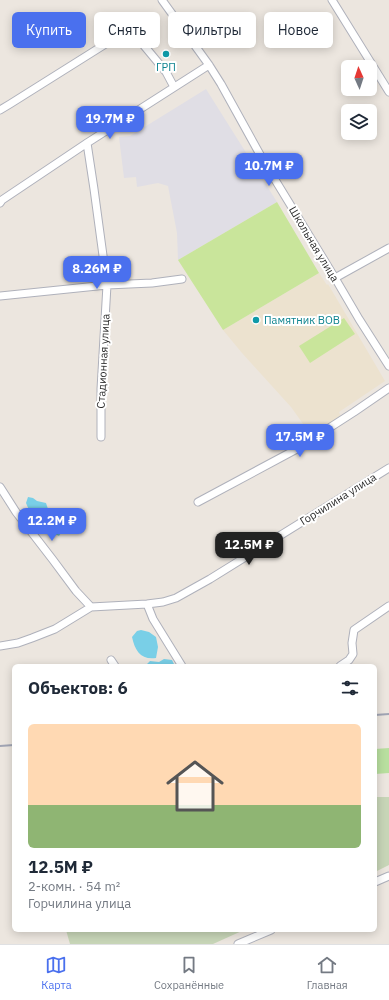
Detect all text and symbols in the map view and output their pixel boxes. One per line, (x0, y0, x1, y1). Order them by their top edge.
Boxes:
chip: Купить (12, 12, 86, 48)
chip: Снять (94, 12, 160, 48)
chip: Фильтры (168, 12, 256, 48)
chip: Новое (264, 12, 333, 48)
marker: ГРП (161, 49, 171, 59)
place label: ГРП (156, 60, 176, 74)
north arrow (341, 60, 377, 96)
map controls (341, 60, 377, 140)
button: layers (341, 104, 377, 140)
pin: 19.7M ₽ (73, 106, 147, 140)
text: 19.7M ₽ (85, 110, 135, 127)
pin: 10.7M ₽ (232, 153, 306, 187)
text: 10.7M ₽ (244, 157, 294, 174)
street label: Школьная улица (286, 204, 342, 284)
pin: 8.26M ₽ (60, 256, 134, 290)
text: 8.26M ₽ (72, 260, 122, 277)
street label: Стадионная улица (94, 313, 112, 409)
place label: Памятник ВОВ (264, 313, 340, 327)
marker: Памятник ВОВ (251, 315, 261, 325)
pin: 17.5M ₽ (263, 424, 337, 458)
text: 17.5M ₽ (275, 428, 325, 445)
street label: Горчилина улица (297, 470, 379, 528)
pin: 12.2M ₽ (15, 508, 89, 542)
text: 12.2M ₽ (27, 512, 77, 529)
pin: 12.5M ₽ (212, 532, 286, 566)
text: 12.5M ₽ (224, 536, 274, 553)
text: Объектов: 6 (28, 677, 128, 699)
icon: filters (339, 677, 361, 699)
icon: home (159, 750, 231, 822)
text: 12.5M ₽ (28, 856, 93, 878)
text: 2-комн. · 54 m² (28, 878, 120, 895)
text: Горчилина улица (28, 895, 131, 912)
tab: Карта (41, 954, 72, 992)
tab: Сохранённые (154, 954, 224, 992)
tab: Главная (307, 954, 348, 992)

